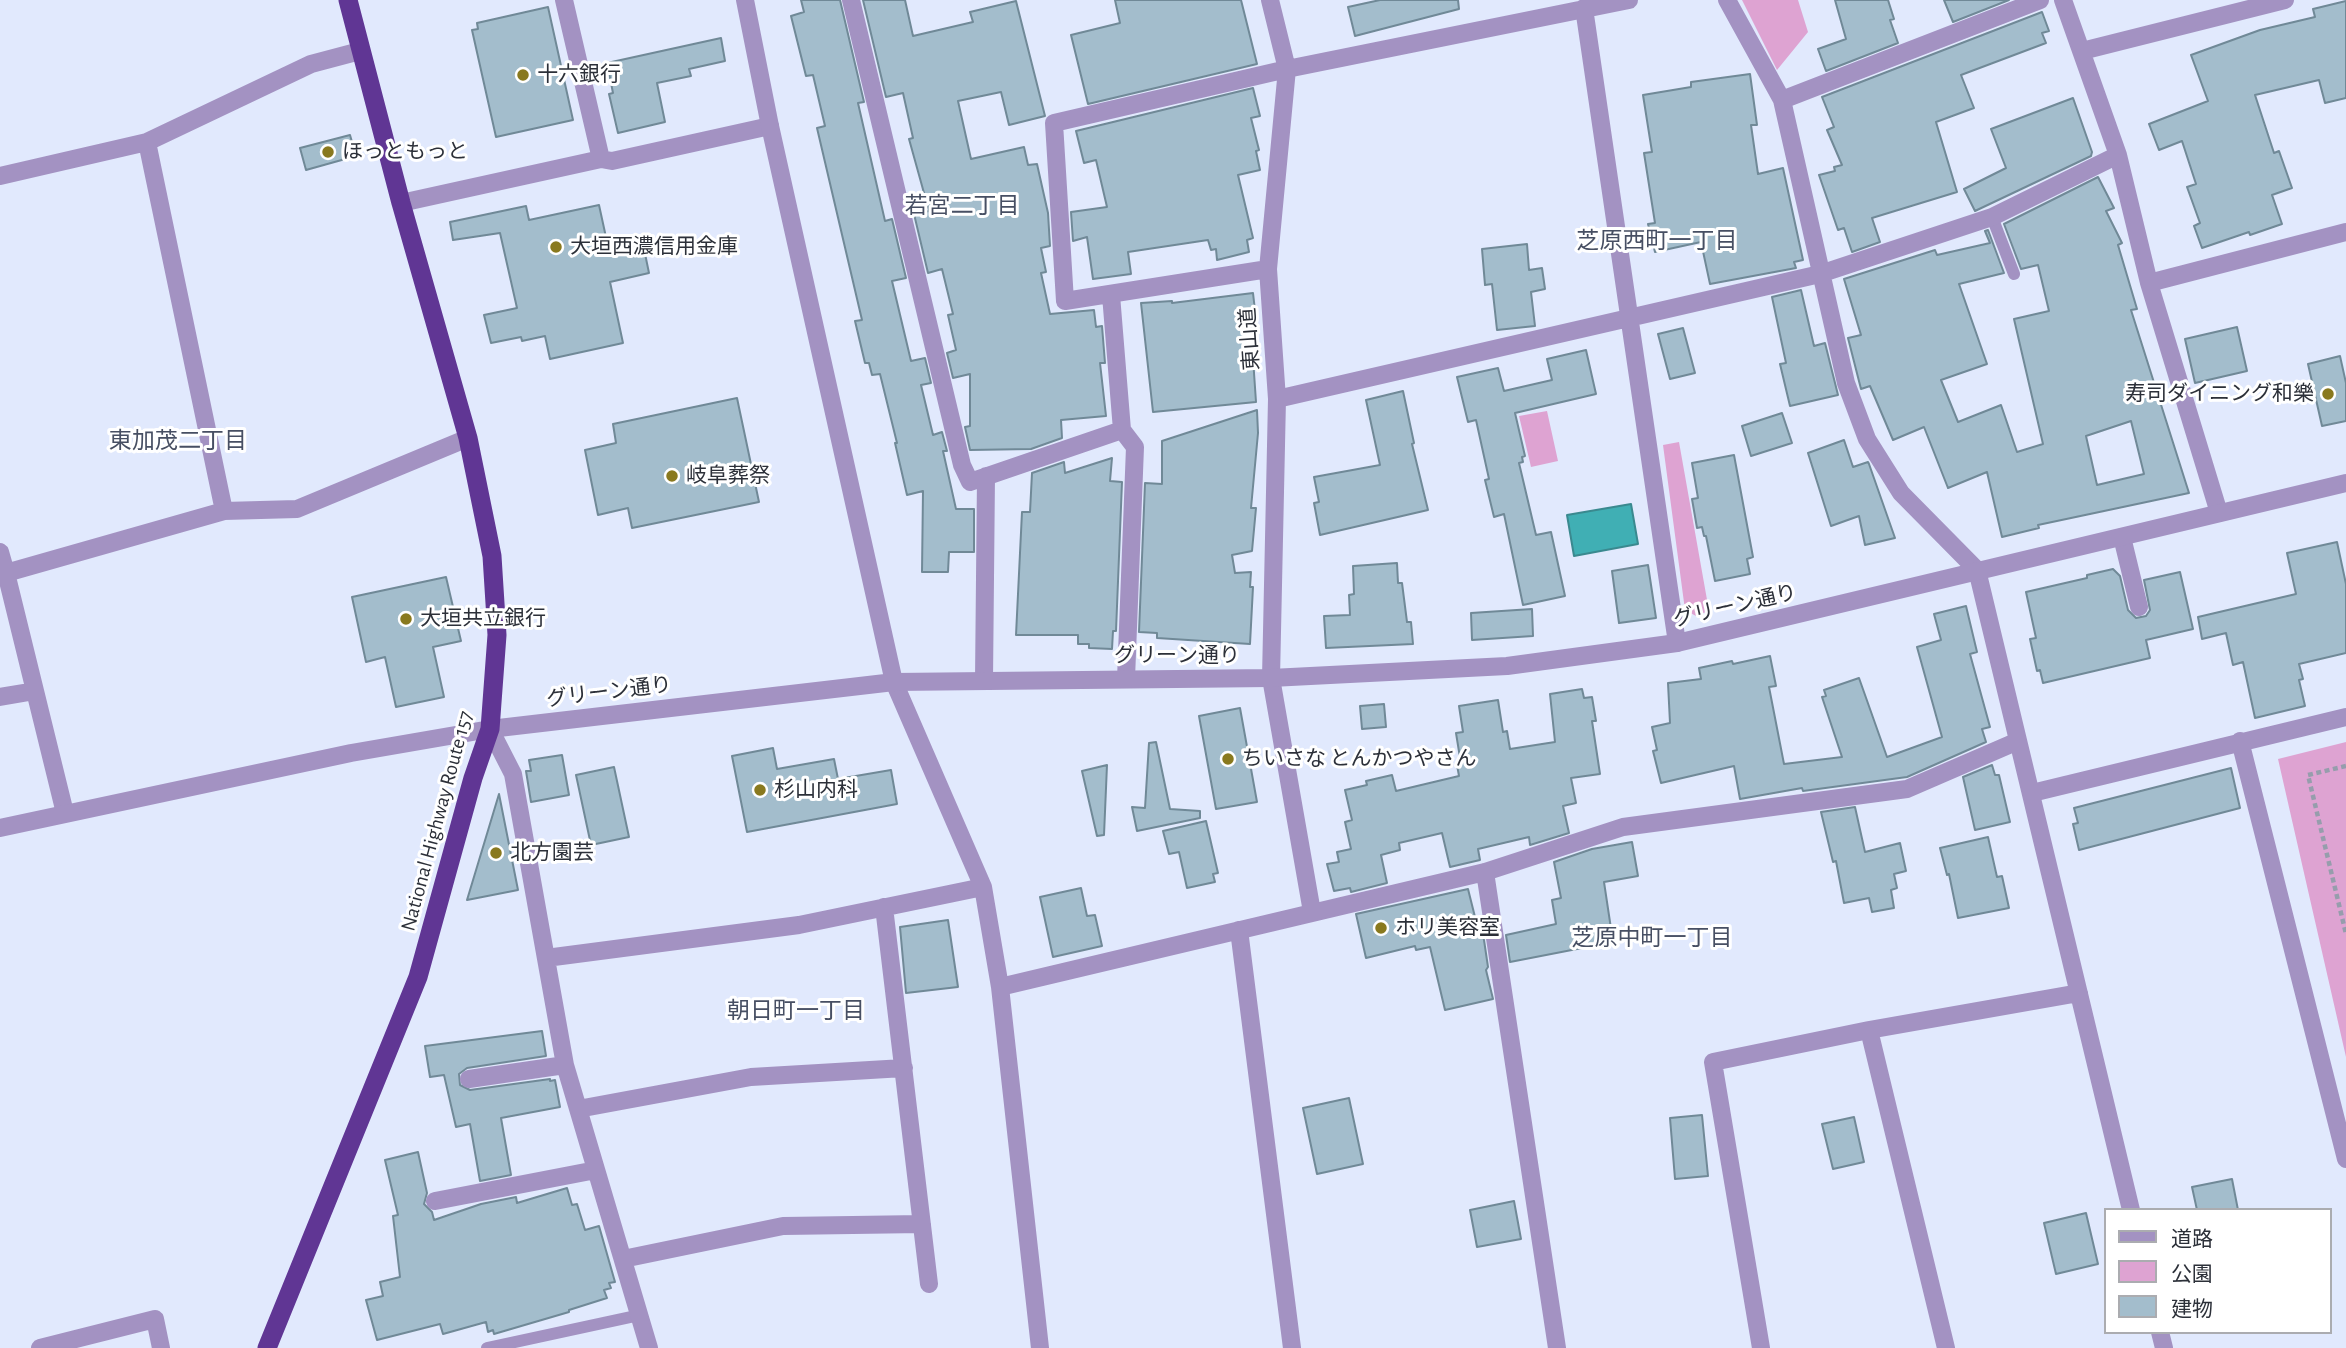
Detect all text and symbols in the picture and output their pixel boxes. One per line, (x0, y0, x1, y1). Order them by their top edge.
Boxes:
place label: 十六銀行 (537, 62, 621, 88)
marker: 十六銀行 (515, 67, 531, 83)
place label: ほっともっと (342, 139, 468, 165)
marker: ほっともっと (320, 144, 336, 160)
district label: 若宮二丁目 (905, 192, 1019, 220)
district label: 芝原西町一丁目 (1577, 227, 1737, 255)
place label: 大垣西濃信用金庫 (570, 234, 738, 260)
marker: 大垣西濃信用金庫 (548, 239, 564, 255)
street label: 東山道 (1235, 307, 1265, 371)
place label: 寿司ダイニング和樂 (2125, 381, 2314, 407)
marker: 寿司ダイニング和樂 (2320, 386, 2336, 402)
district label: 東加茂二丁目 (109, 427, 247, 455)
place label: 岐阜葬祭 (686, 463, 770, 489)
marker: 岐阜葬祭 (664, 468, 680, 484)
street label: グリーン通り (1671, 580, 1799, 632)
place label: 大垣共立銀行 (420, 606, 546, 632)
marker: 大垣共立銀行 (398, 611, 414, 627)
street label: グリーン通り (1114, 643, 1240, 669)
street label: グリーン通り (545, 672, 673, 712)
street label: National Highway Route 157 (395, 708, 479, 934)
place label: ちいさな とんかつやさん (1242, 746, 1476, 772)
marker: ちいさな とんかつやさん (1220, 751, 1236, 767)
place label: 杉山内科 (774, 777, 858, 803)
marker: 杉山内科 (752, 782, 768, 798)
place label: 北方園芸 (510, 840, 594, 866)
marker: 北方園芸 (488, 845, 504, 861)
place label: ホリ美容室 (1395, 915, 1500, 941)
marker: ホリ美容室 (1373, 920, 1389, 936)
district label: 芝原中町一丁目 (1572, 924, 1732, 952)
district label: 朝日町一丁目 (727, 997, 865, 1025)
legend (2104, 1208, 2332, 1334)
text: 道路 (2171, 1229, 2213, 1250)
text: 公園 (2171, 1264, 2213, 1285)
text: 建物 (2171, 1299, 2213, 1320)

